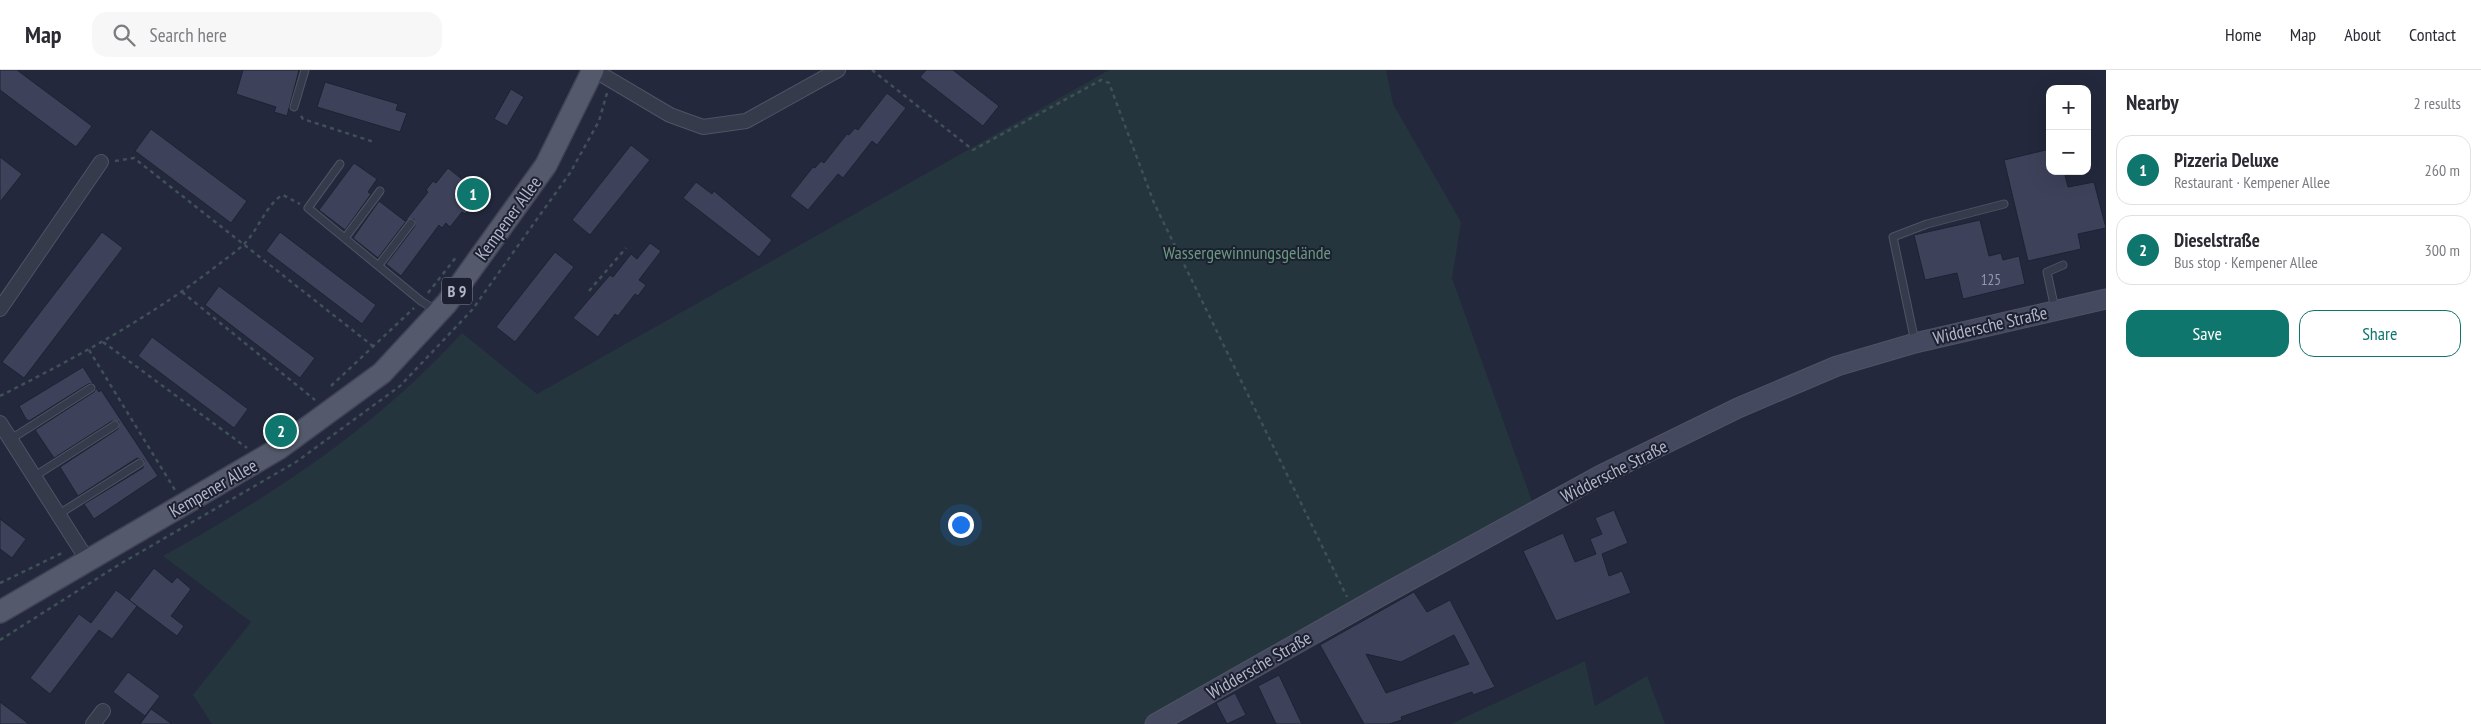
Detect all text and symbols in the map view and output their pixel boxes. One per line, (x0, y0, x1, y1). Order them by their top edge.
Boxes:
search box (92, 12, 442, 57)
text: Map (25, 19, 62, 50)
icon: search (110, 21, 138, 49)
text: Search here (150, 23, 227, 47)
text: Home (2225, 23, 2262, 46)
text: Map (2290, 23, 2316, 46)
text: About (2344, 23, 2381, 46)
text: Contact (2409, 23, 2456, 46)
map controls (2046, 85, 2091, 175)
button: + (2046, 85, 2091, 130)
text: Nearby (2126, 89, 2179, 116)
text: 2 results (2414, 93, 2461, 113)
button: − (2046, 130, 2091, 175)
text: Pizzeria Deluxe (2174, 148, 2279, 172)
text: 1 (2139, 160, 2147, 180)
text: 260 m (2425, 160, 2460, 180)
street label: Kempener Allee (470, 172, 546, 264)
text: Restaurant · Kempener Allee (2174, 172, 2330, 192)
pin: 1 (457, 175, 489, 213)
text: Dieselstraße (2174, 228, 2260, 252)
text: 2 (2139, 240, 2147, 260)
text: 300 m (2425, 240, 2460, 260)
park label: Wassergewinnungsgelände (1163, 241, 1331, 264)
text: Bus stop · Kempener Allee (2174, 252, 2318, 272)
house number: 125 (1981, 270, 2001, 289)
road number: B 9 (442, 278, 472, 305)
street label: Widdersche Straße (1931, 301, 2049, 349)
button: Save (2126, 310, 2289, 357)
button: Share (2299, 310, 2461, 357)
pin: 2 (265, 412, 297, 450)
street label: Widdersche Straße (1557, 434, 1671, 508)
street label: Kempener Allee (165, 454, 261, 522)
your location (948, 512, 974, 538)
street label: Widdersche Straße (1203, 626, 1315, 704)

